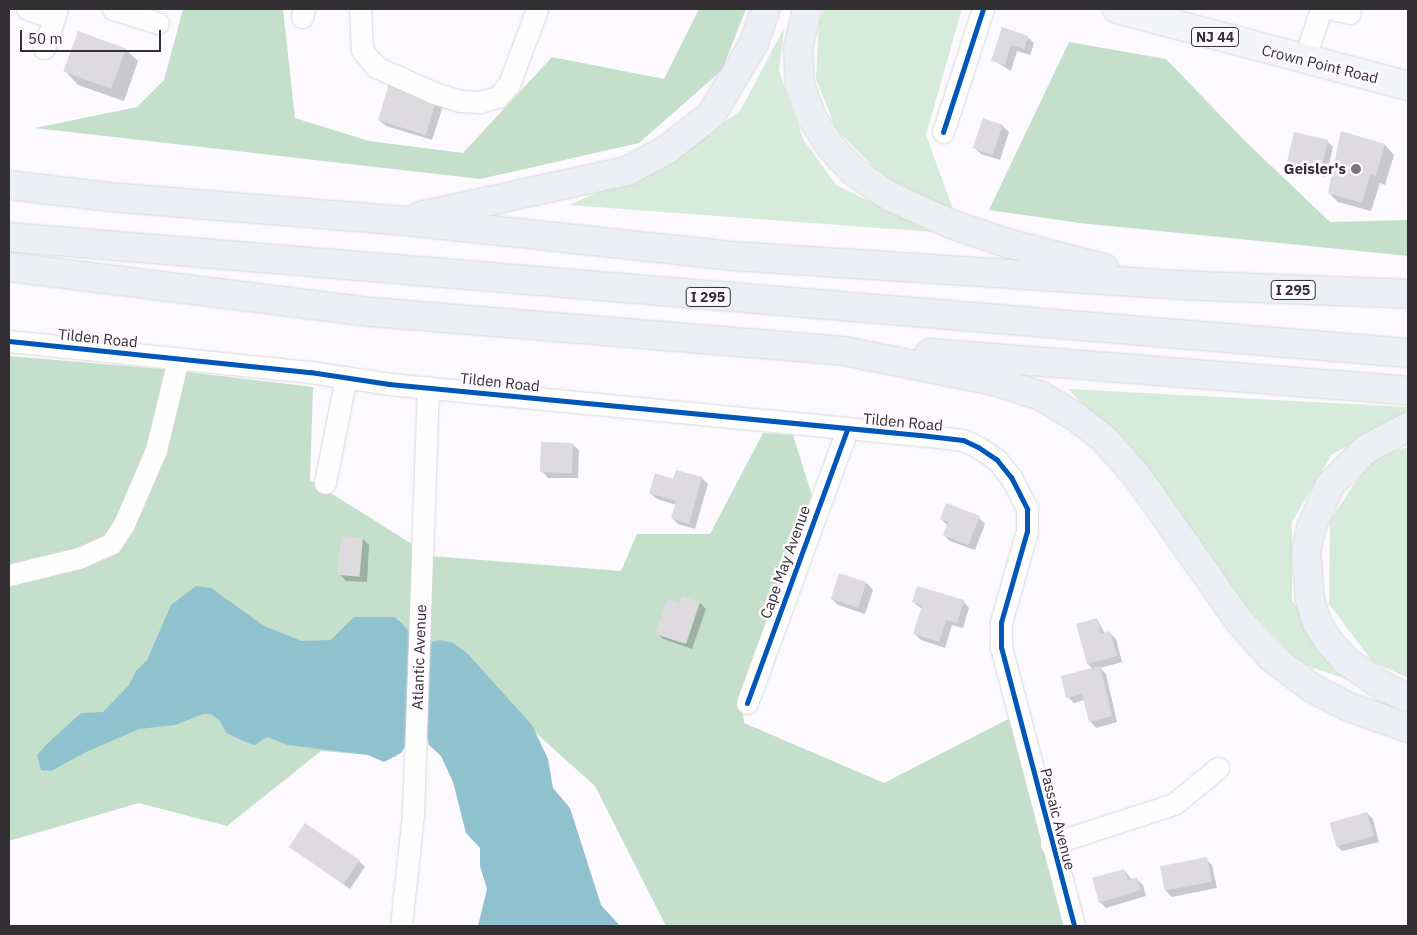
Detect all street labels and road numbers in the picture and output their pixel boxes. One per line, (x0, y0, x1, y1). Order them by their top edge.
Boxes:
road number: NJ 44 (1190, 26, 1240, 48)
street label: Crown Point Road (1260, 41, 1380, 87)
road number: I 295 (1270, 278, 1316, 302)
road number: I 295 (686, 286, 730, 308)
street label: Tilden Road (57, 325, 139, 351)
street label: Tilden Road (459, 369, 541, 395)
street label: Tilden Road (862, 410, 944, 434)
street label: Cape May Avenue (756, 503, 814, 621)
street label: Atlantic Avenue (408, 604, 430, 710)
street label: Passaic Avenue (1037, 766, 1079, 872)

